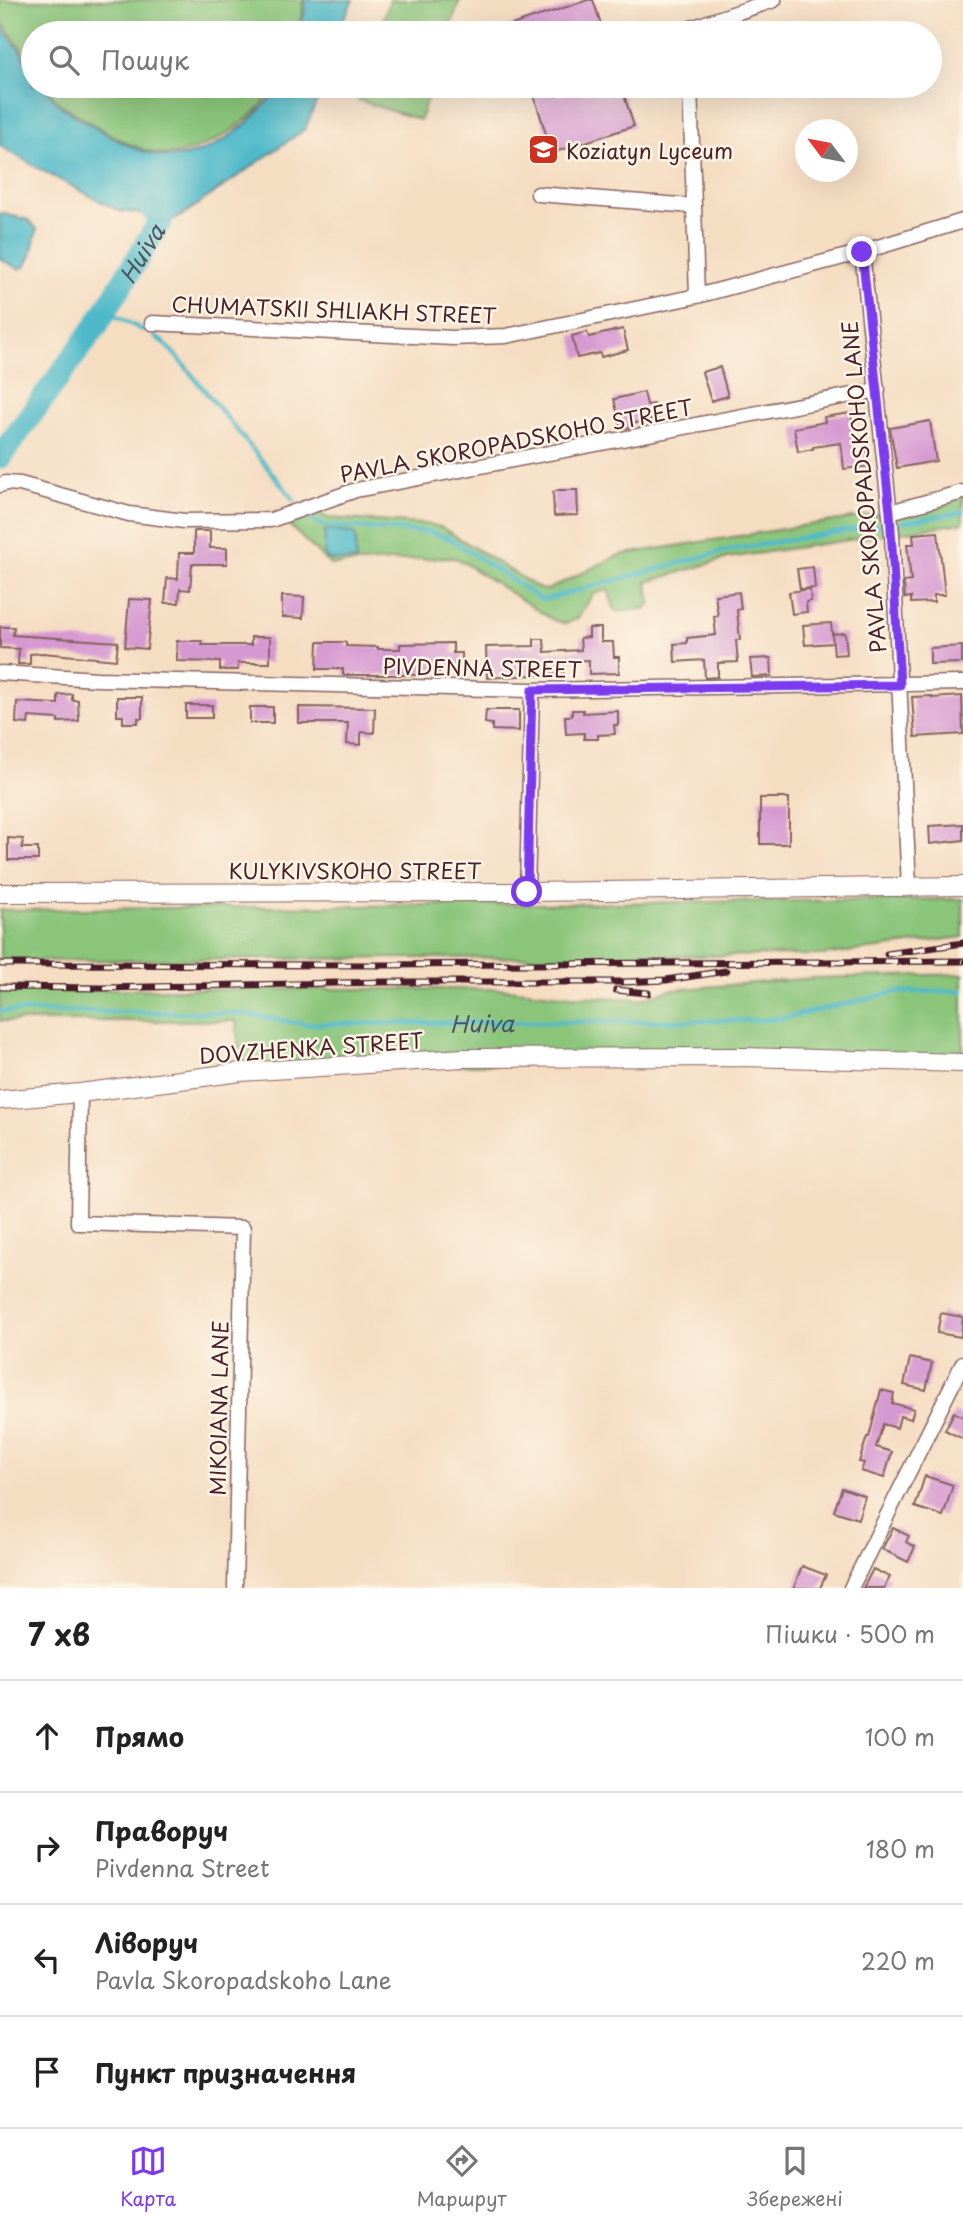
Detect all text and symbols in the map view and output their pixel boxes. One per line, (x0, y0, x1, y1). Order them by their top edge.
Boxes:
search box (21, 21, 942, 98)
text: Пошук (101, 40, 189, 79)
icon: search (45, 41, 83, 79)
north arrow (795, 119, 858, 182)
school or university icon: Koziatyn Lyceum (526, 133, 560, 167)
place label: Koziatyn Lyceum (566, 134, 733, 166)
water label: Huiva (109, 216, 173, 290)
route end (846, 236, 877, 267)
street label: CHUMATSKII SHLIAKH STREET (171, 287, 498, 331)
street label: PAVLA SKOROPADSKOHO LANE (833, 319, 893, 655)
street label: PAVLA SKOROPADSKOHO STREET (337, 390, 696, 490)
street label: PIVDENNA STREET (382, 649, 583, 685)
street label: KULYKIVSKOHO STREET (229, 854, 482, 886)
route start (511, 876, 542, 907)
water label: Huiva (450, 1005, 515, 1040)
street label: DOVZHENKA STREET (198, 1023, 424, 1071)
street label: MIKOIANA LANE (200, 1320, 236, 1496)
text: 7 хв (28, 1611, 90, 1656)
text: Пішки · 500 m (765, 1616, 935, 1651)
icon: ahead (28, 1717, 66, 1755)
text: Прямо (95, 1717, 184, 1756)
text: 100 m (865, 1719, 935, 1754)
text: Праворуч (95, 1811, 228, 1850)
icon: right (28, 1829, 66, 1867)
text: 180 m (866, 1831, 935, 1866)
text: Pivdenna Street (95, 1850, 269, 1885)
text: Ліворуч (95, 1923, 198, 1962)
icon: left (28, 1941, 66, 1979)
text: 220 m (861, 1943, 935, 1978)
text: Pavla Skoropadskoho Lane (95, 1962, 392, 1997)
icon: arrive (28, 2053, 66, 2091)
text: Пункт призначення (95, 2053, 356, 2092)
tab: Карта (120, 2142, 176, 2212)
tab: Маршрут (417, 2142, 507, 2212)
tab: Збережені (747, 2142, 843, 2212)

